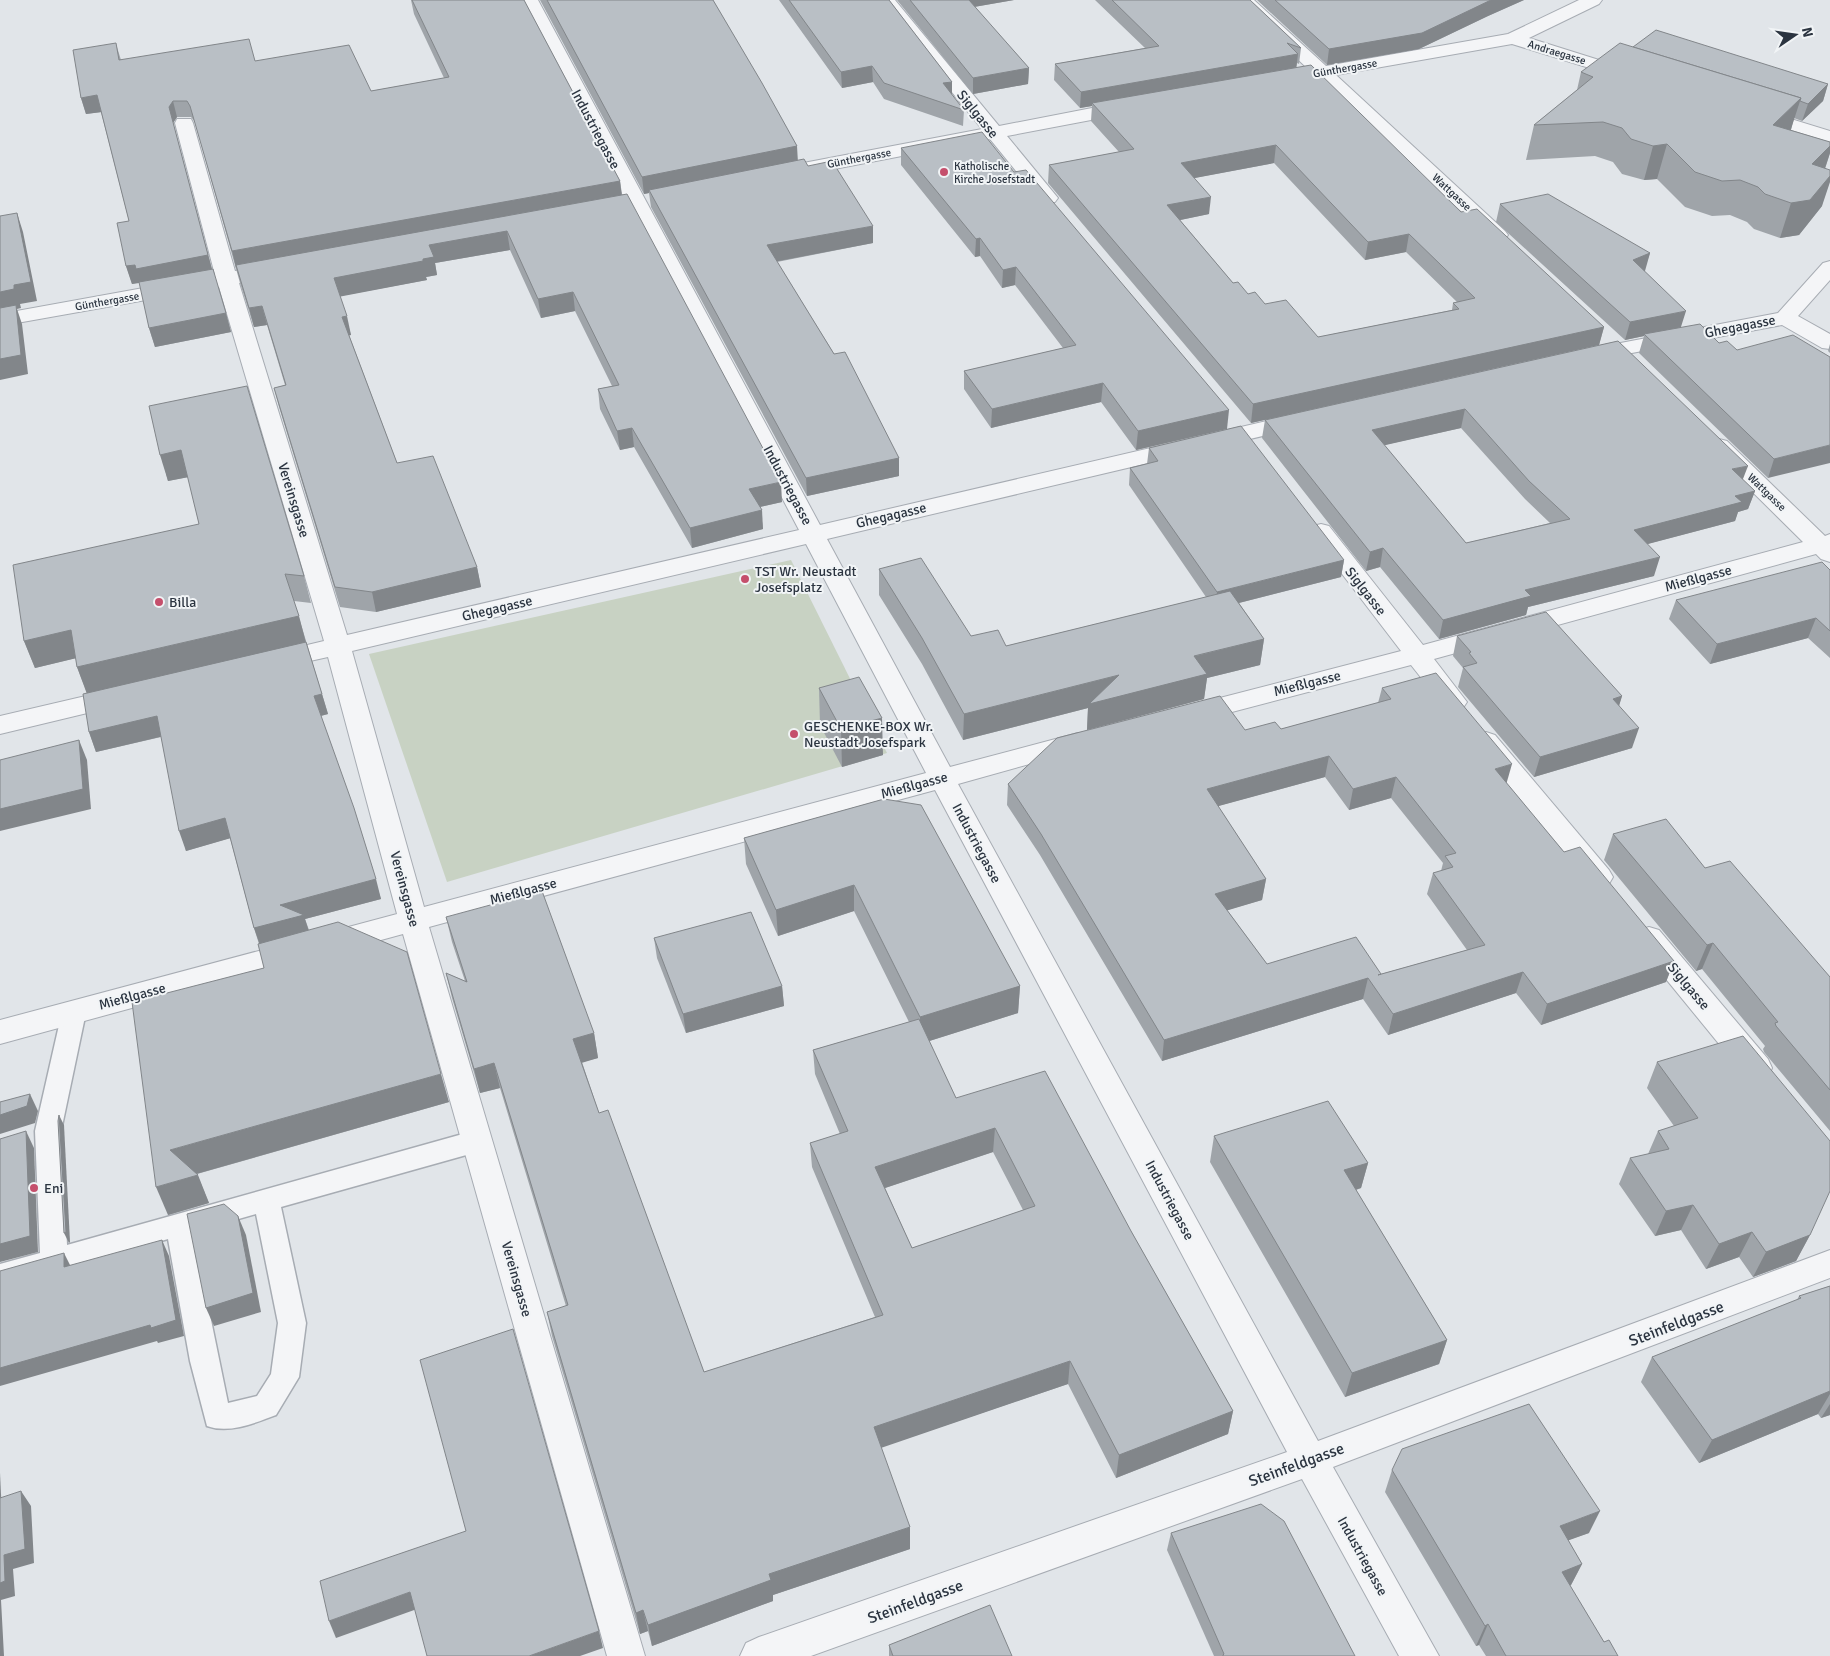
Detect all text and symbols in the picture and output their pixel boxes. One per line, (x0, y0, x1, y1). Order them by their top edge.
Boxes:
north arrow (1770, 10, 1820, 60)
text: N (1798, 26, 1817, 39)
street label: Andraegasse (1526, 37, 1587, 67)
street label: Günthergasse (1312, 56, 1378, 81)
street label: Industriegasse (567, 86, 624, 172)
street label: Siglgasse (953, 87, 1002, 142)
street label: Günthergasse (826, 146, 892, 171)
place label: Katholische Kirche Josefstadt (954, 160, 1035, 186)
marker: Katholische Kirche Josefstadt (938, 166, 950, 178)
street label: Wattgasse (1429, 171, 1474, 214)
street label: Günthergasse (74, 289, 140, 314)
street label: Ghegagasse (1703, 311, 1777, 342)
street label: Industriegasse (759, 442, 816, 528)
street label: Vereinsgasse (274, 461, 313, 540)
street label: Wattgasse (1745, 471, 1789, 514)
street label: Ghegagasse (854, 499, 928, 532)
street label: Mießlgasse (1663, 561, 1733, 596)
place label: TST Wr. Neustadt Josefsplatz (755, 563, 857, 596)
street label: Siglgasse (1341, 564, 1390, 619)
marker: TST Wr. Neustadt Josefsplatz (739, 573, 751, 585)
street label: Ghegagasse (460, 592, 534, 625)
place label: Billa (169, 594, 196, 611)
marker: Billa (153, 596, 165, 608)
street label: Mießlgasse (1272, 667, 1342, 700)
place label: GESCHENKE-BOX Wr. Neustadt Josefspark (804, 718, 933, 751)
marker: GESCHENKE-BOX Wr. Neustadt Josefspark (788, 728, 800, 740)
street label: Mießlgasse (879, 768, 949, 803)
street label: Industriegasse (948, 800, 1005, 886)
street label: Vereinsgasse (386, 849, 423, 929)
street label: Mießlgasse (488, 874, 558, 909)
street label: Siglgasse (1664, 959, 1713, 1014)
street label: Mießlgasse (97, 979, 167, 1014)
street label: Industriegasse (1141, 1157, 1198, 1243)
place label: Eni (44, 1180, 63, 1197)
marker: Eni (28, 1182, 40, 1194)
street label: Vereinsgasse (498, 1240, 535, 1319)
street label: Steinfeldgasse (1626, 1297, 1727, 1351)
street label: Steinfeldgasse (1246, 1438, 1347, 1491)
street label: Industriegasse (1334, 1514, 1391, 1599)
street label: Steinfeldgasse (865, 1575, 966, 1628)

